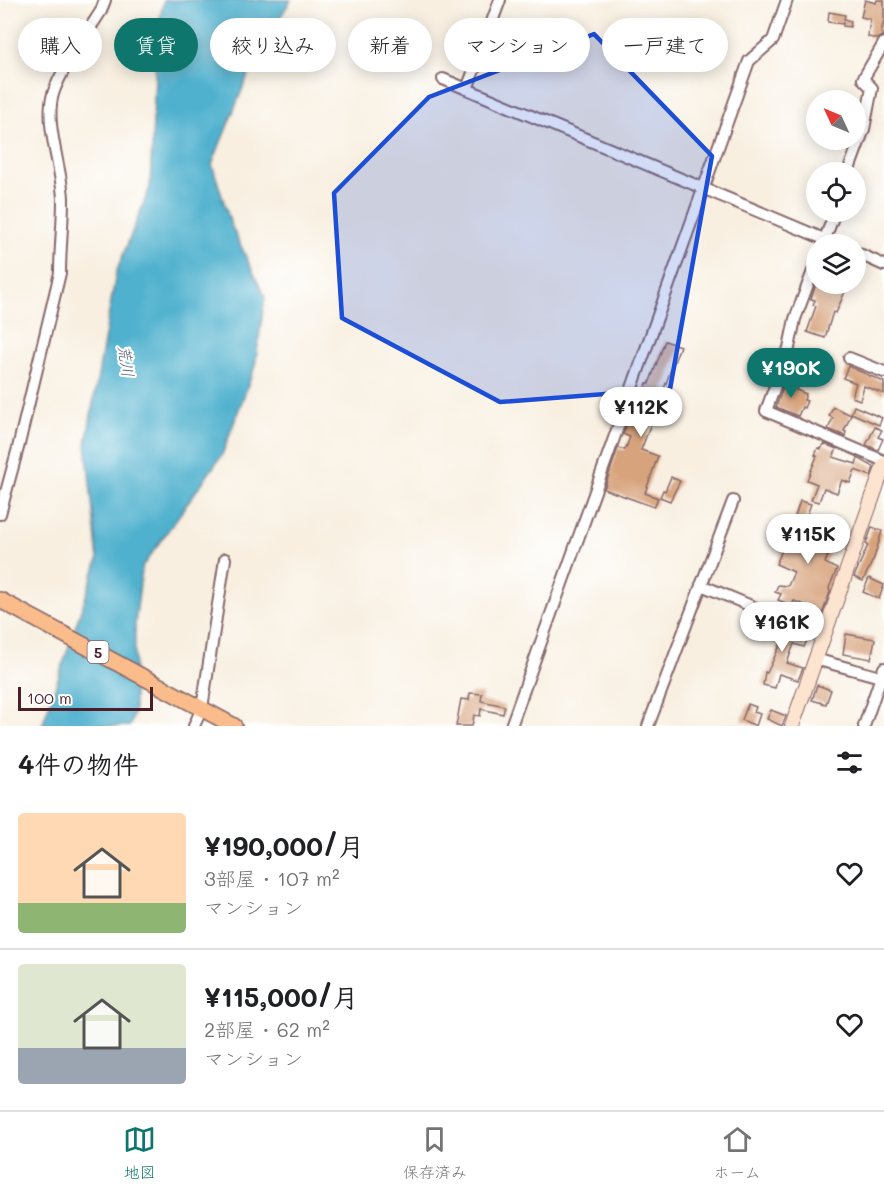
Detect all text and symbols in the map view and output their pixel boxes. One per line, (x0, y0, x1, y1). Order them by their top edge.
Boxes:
chip: 購入 (18, 18, 102, 72)
chip: 賃貸 (114, 18, 198, 72)
chip: 絞り込み (210, 18, 336, 72)
chip: 新着 (348, 18, 432, 72)
chip: マンション (444, 18, 590, 72)
chip: 一戸建て (602, 18, 728, 72)
north arrow (806, 90, 866, 150)
map controls (806, 90, 866, 294)
button: locate (806, 162, 866, 222)
button: layers (806, 234, 866, 294)
water label: 荒川 (114, 344, 140, 378)
pin: ¥190K (749, 348, 833, 399)
text: ¥190K (761, 354, 821, 380)
pin: ¥112K (599, 387, 683, 438)
text: ¥112K (613, 393, 669, 419)
pin: ¥115K (766, 514, 850, 565)
text: ¥115K (780, 520, 836, 546)
pin: ¥161K (740, 602, 824, 653)
text: ¥161K (754, 608, 810, 634)
road number: 5 (88, 641, 108, 663)
scale bar (18, 684, 153, 712)
text: 100 m (27, 687, 72, 708)
icon: filters (833, 746, 866, 779)
text: 4件の物件 (18, 747, 138, 781)
text: ¥190,000/月 (204, 829, 364, 863)
icon: home (66, 837, 138, 909)
icon: heart (833, 857, 866, 890)
text: 3部屋 · 107 m² (204, 865, 340, 891)
text: マンション (204, 894, 303, 920)
text: ¥115,000/月 (204, 980, 359, 1014)
icon: home (66, 988, 138, 1060)
icon: heart (833, 1008, 866, 1041)
text: 2部屋 · 62 m² (204, 1016, 330, 1042)
text: マンション (204, 1045, 303, 1071)
tab: 地図 (123, 1123, 156, 1183)
tab: 保存済み (403, 1123, 467, 1183)
tab: ホーム (713, 1123, 761, 1183)

